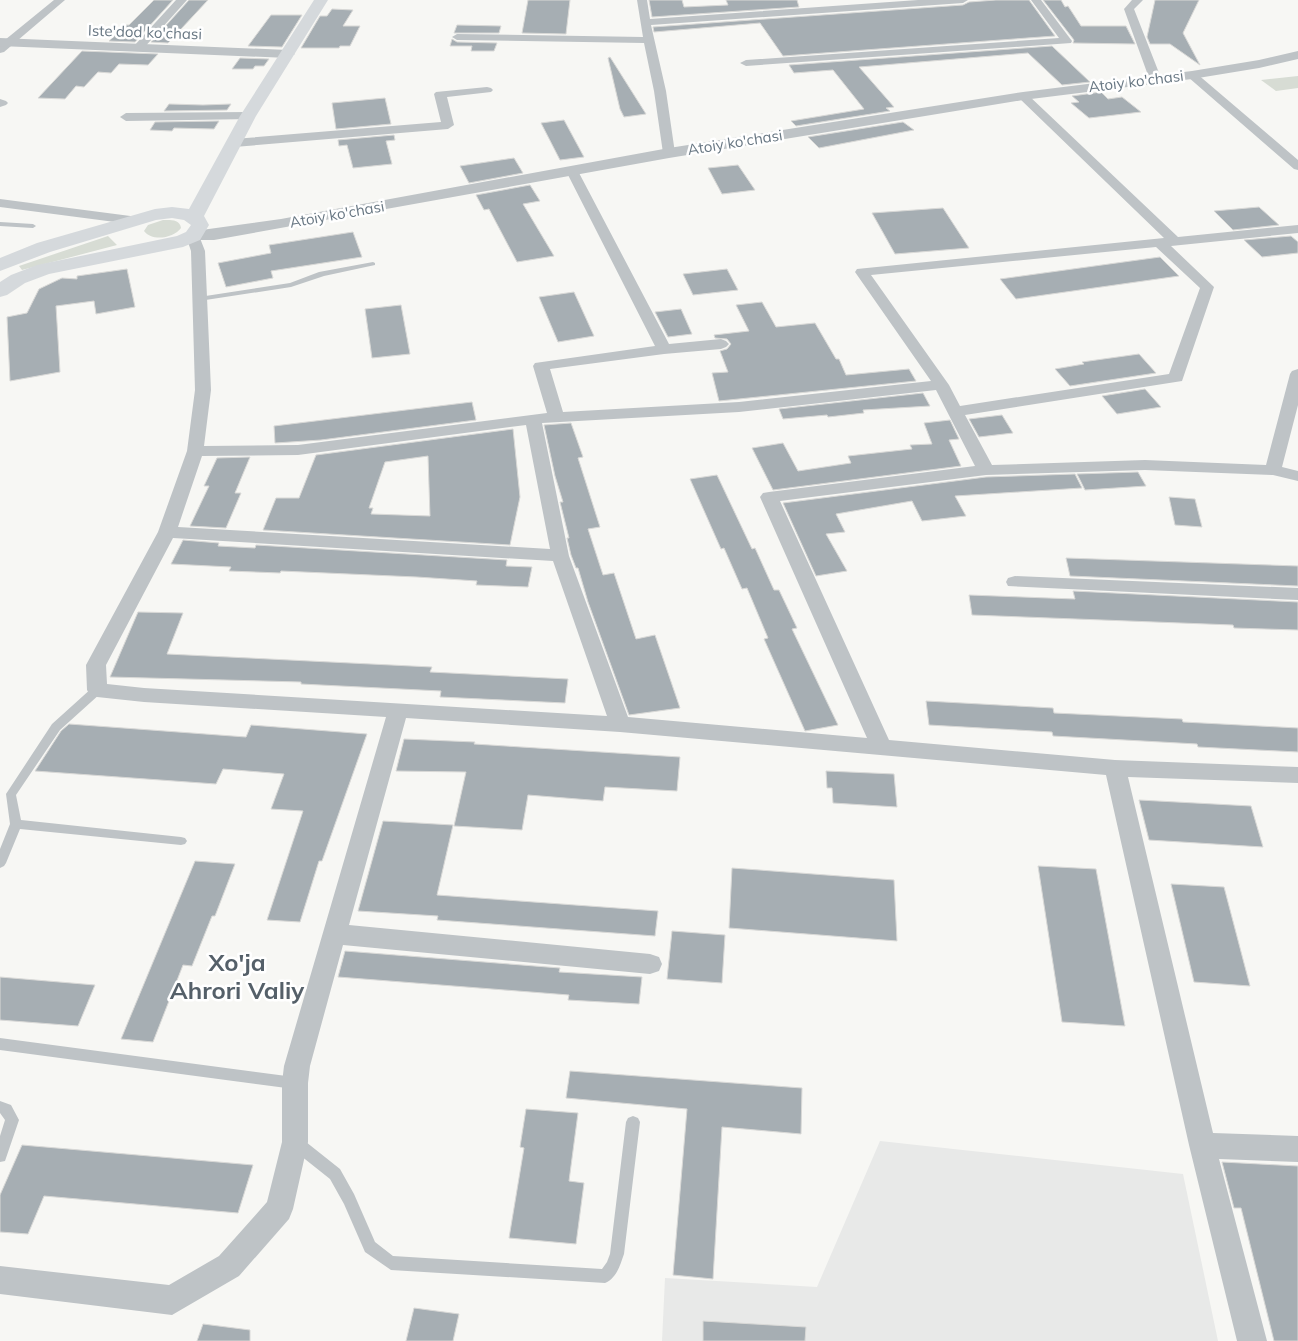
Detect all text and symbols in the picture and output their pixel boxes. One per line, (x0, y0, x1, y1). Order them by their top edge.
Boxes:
street label: Iste'dod ko'chasi (88, 21, 202, 43)
street label: Atoiy ko'chasi (1087, 66, 1185, 96)
street label: Atoiy ko'chasi (686, 125, 784, 159)
street label: Atoiy ko'chasi (288, 196, 386, 232)
district label: Xo'ja Ahrori Valiy (170, 947, 305, 1005)

